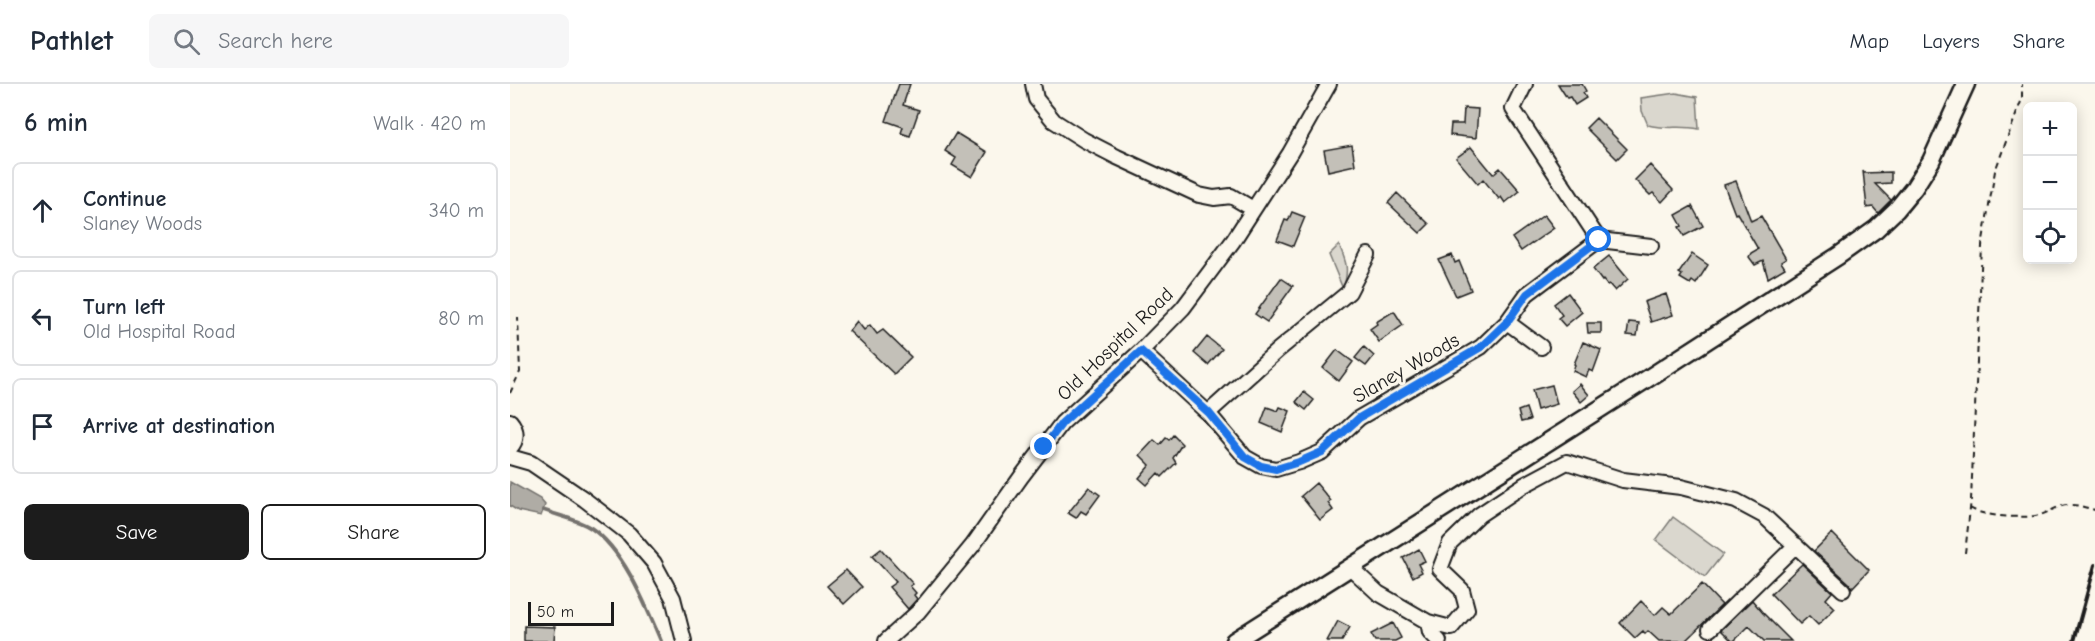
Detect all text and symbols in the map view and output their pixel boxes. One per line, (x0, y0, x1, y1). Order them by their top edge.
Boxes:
search box (149, 14, 569, 68)
text: Pathlet (30, 25, 113, 57)
icon: search (170, 25, 203, 58)
text: Search here (218, 28, 333, 54)
text: Map (1850, 29, 1889, 53)
text: Layers (1922, 29, 1980, 53)
text: Share (2013, 29, 2065, 53)
map controls (2023, 102, 2077, 264)
button: + (2023, 102, 2077, 156)
text: 6 min (24, 108, 88, 138)
text: Walk · 420 m (373, 112, 486, 135)
button: − (2023, 156, 2077, 210)
text: Continue (83, 186, 166, 212)
icon: ahead (26, 194, 59, 227)
text: 340 m (429, 199, 484, 222)
button: locate (2023, 210, 2077, 264)
text: Slaney Woods (83, 212, 202, 235)
route start (1585, 226, 1611, 252)
street label: Old Hospital Road (1052, 283, 1178, 405)
text: Turn left (83, 294, 165, 320)
icon: left (26, 302, 59, 335)
text: 80 m (438, 307, 484, 330)
text: Old Hospital Road (83, 320, 236, 343)
street label: Slaney Woods (1349, 328, 1463, 408)
icon: arrive (26, 410, 59, 443)
text: Arrive at destination (83, 413, 275, 439)
route end (1030, 433, 1056, 459)
button: Save (24, 504, 249, 560)
button: Share (261, 504, 486, 560)
scale bar (528, 599, 614, 626)
text: 50 m (537, 603, 574, 621)

